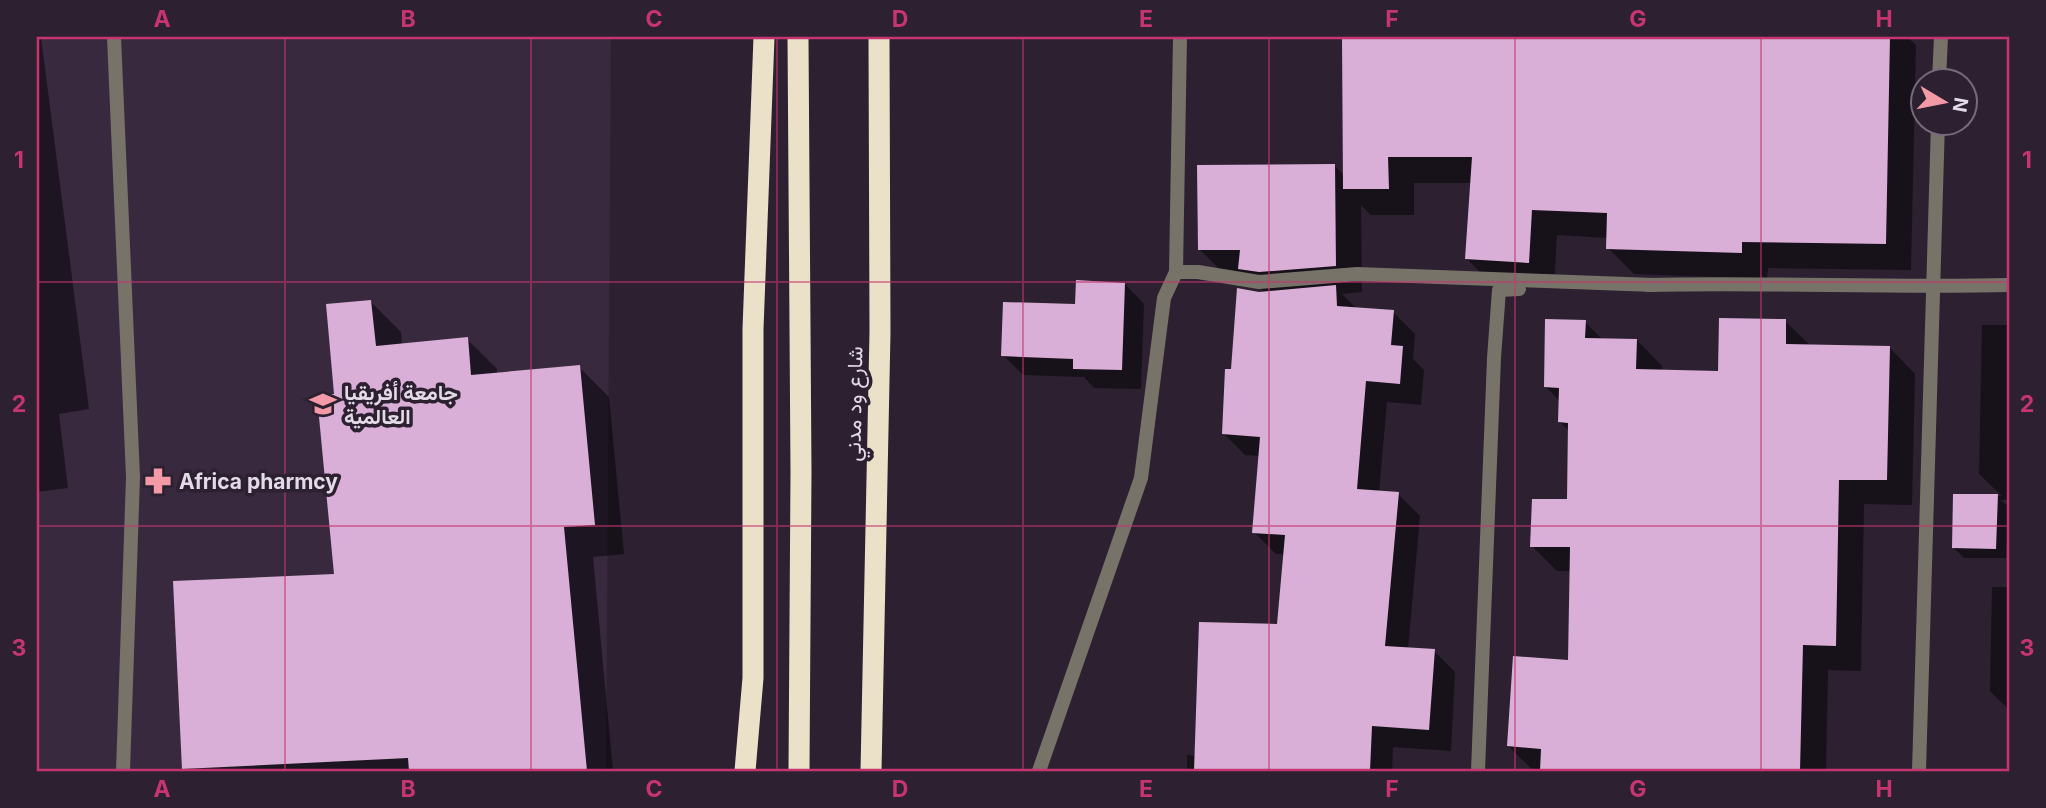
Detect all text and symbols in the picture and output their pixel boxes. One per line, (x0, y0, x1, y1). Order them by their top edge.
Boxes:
text: A (153, 5, 171, 33)
text: B (400, 5, 416, 33)
text: C (645, 5, 663, 33)
text: D (892, 5, 908, 33)
text: E (1139, 5, 1153, 33)
text: F (1385, 5, 1399, 33)
text: G (1629, 5, 1647, 33)
text: H (1875, 5, 1893, 33)
north arrow (1910, 66, 1980, 136)
text: N (1948, 96, 1973, 114)
text: 1 (14, 146, 24, 174)
text: 1 (2022, 146, 2032, 174)
street label: شارع ود مدني (840, 346, 873, 462)
place label: جامعة أفريقيا العالمية (344, 380, 458, 429)
school or university icon: جامعة أفريقيا العالمية (308, 389, 338, 419)
text: 2 (12, 390, 26, 418)
text: 2 (2020, 390, 2034, 418)
pharmacy icon: Africa pharmcy (143, 466, 173, 496)
place label: Africa pharmcy (179, 469, 338, 494)
text: 3 (12, 634, 26, 662)
text: 3 (2020, 634, 2034, 662)
text: A (153, 775, 171, 803)
text: B (400, 775, 416, 803)
text: C (645, 775, 663, 803)
text: D (892, 775, 908, 803)
text: E (1139, 775, 1153, 803)
text: F (1385, 775, 1399, 803)
text: G (1629, 775, 1647, 803)
text: H (1875, 775, 1893, 803)

